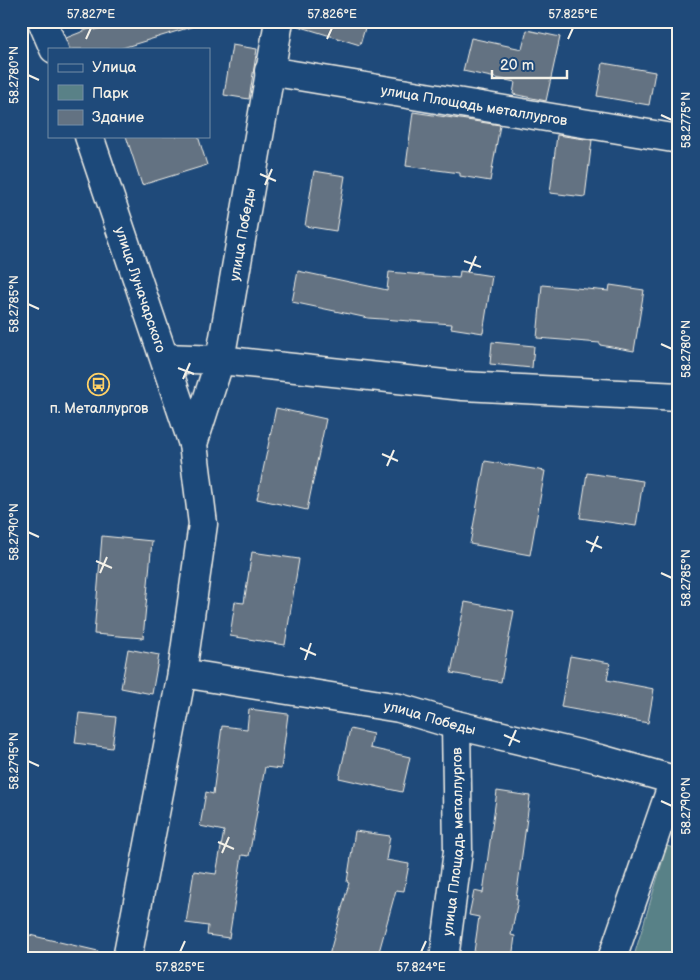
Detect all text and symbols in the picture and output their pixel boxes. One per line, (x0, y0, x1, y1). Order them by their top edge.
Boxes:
text: 57.827°E (67, 7, 115, 22)
text: 57.826°E (307, 7, 357, 22)
text: 57.825°E (548, 7, 598, 22)
text: 58.2780°N (7, 46, 22, 104)
legend (48, 48, 210, 138)
scale bar (492, 48, 568, 80)
text: 20 m (500, 56, 534, 75)
text: Улица (92, 58, 137, 77)
street label: улица Площадь металлургов (380, 81, 569, 129)
text: Парк (92, 84, 129, 103)
text: 58.2775°N (679, 92, 694, 148)
text: Здание (92, 108, 144, 127)
street label: улица Победы (225, 186, 258, 282)
street label: улица Луначарского (112, 225, 170, 354)
text: 58.2785°N (7, 275, 22, 333)
text: 58.2780°N (679, 320, 694, 378)
bus stop icon: п. Металлургов (87, 373, 111, 397)
place label: п. Металлургов (50, 400, 149, 417)
text: 58.2790°N (7, 503, 22, 561)
text: 58.2785°N (679, 549, 694, 607)
street label: улица Победы (383, 697, 477, 738)
text: 58.2795°N (7, 732, 22, 790)
street label: улица Площадь металлургов (439, 747, 467, 937)
text: 58.2790°N (679, 777, 694, 835)
text: 57.825°E (155, 960, 205, 975)
text: 57.824°E (396, 960, 446, 975)

